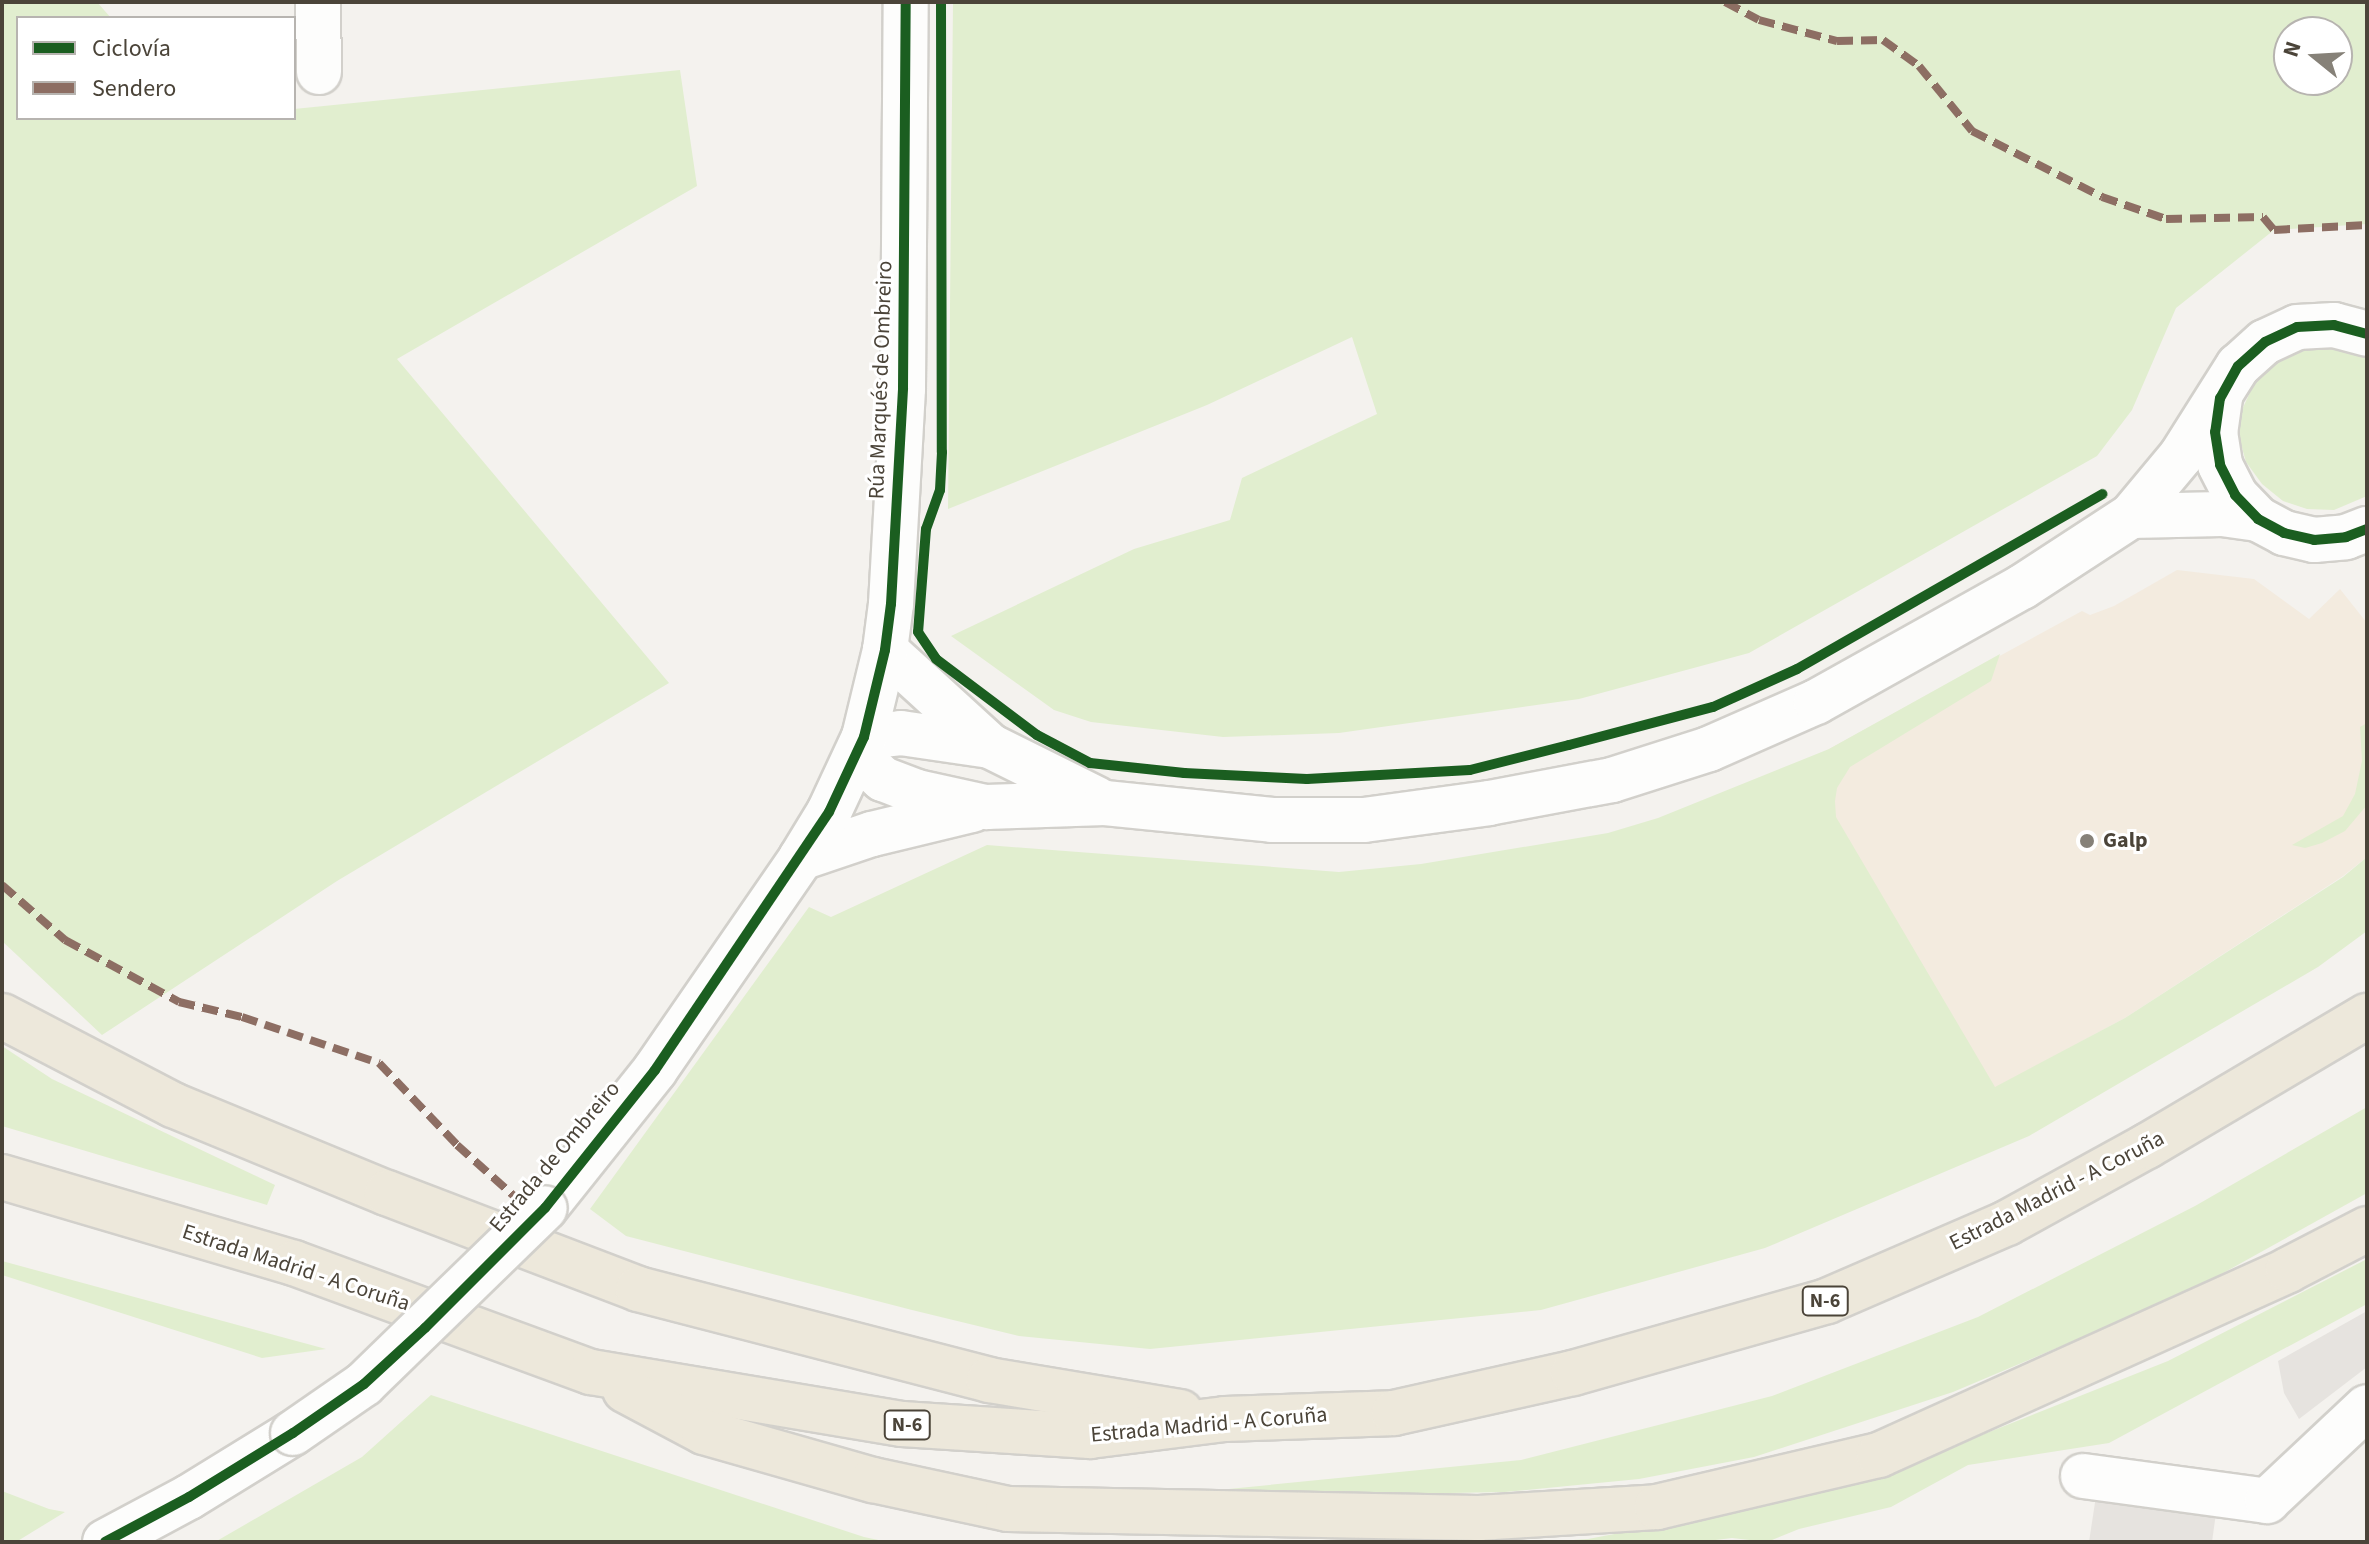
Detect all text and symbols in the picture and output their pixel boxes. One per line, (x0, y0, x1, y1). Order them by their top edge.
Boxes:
legend (16, 16, 296, 120)
north arrow (2273, 16, 2353, 96)
text: Ciclovía (92, 31, 171, 66)
text: N (2275, 37, 2310, 61)
text: Sendero (92, 71, 176, 106)
street label: Rúa Marqués de Ombreiro (864, 260, 898, 500)
place label: Galp (2103, 828, 2148, 854)
marker: Galp (2078, 832, 2096, 850)
street label: Estrada de Ombreiro (484, 1076, 626, 1238)
street label: Estrada Madrid - A Coruña (1945, 1125, 2169, 1257)
street label: Estrada Madrid - A Coruña (179, 1219, 413, 1317)
road number: N-6 (1801, 1285, 1849, 1317)
street label: Estrada Madrid - A Coruña (1090, 1402, 1328, 1448)
road number: N-6 (883, 1409, 931, 1441)

